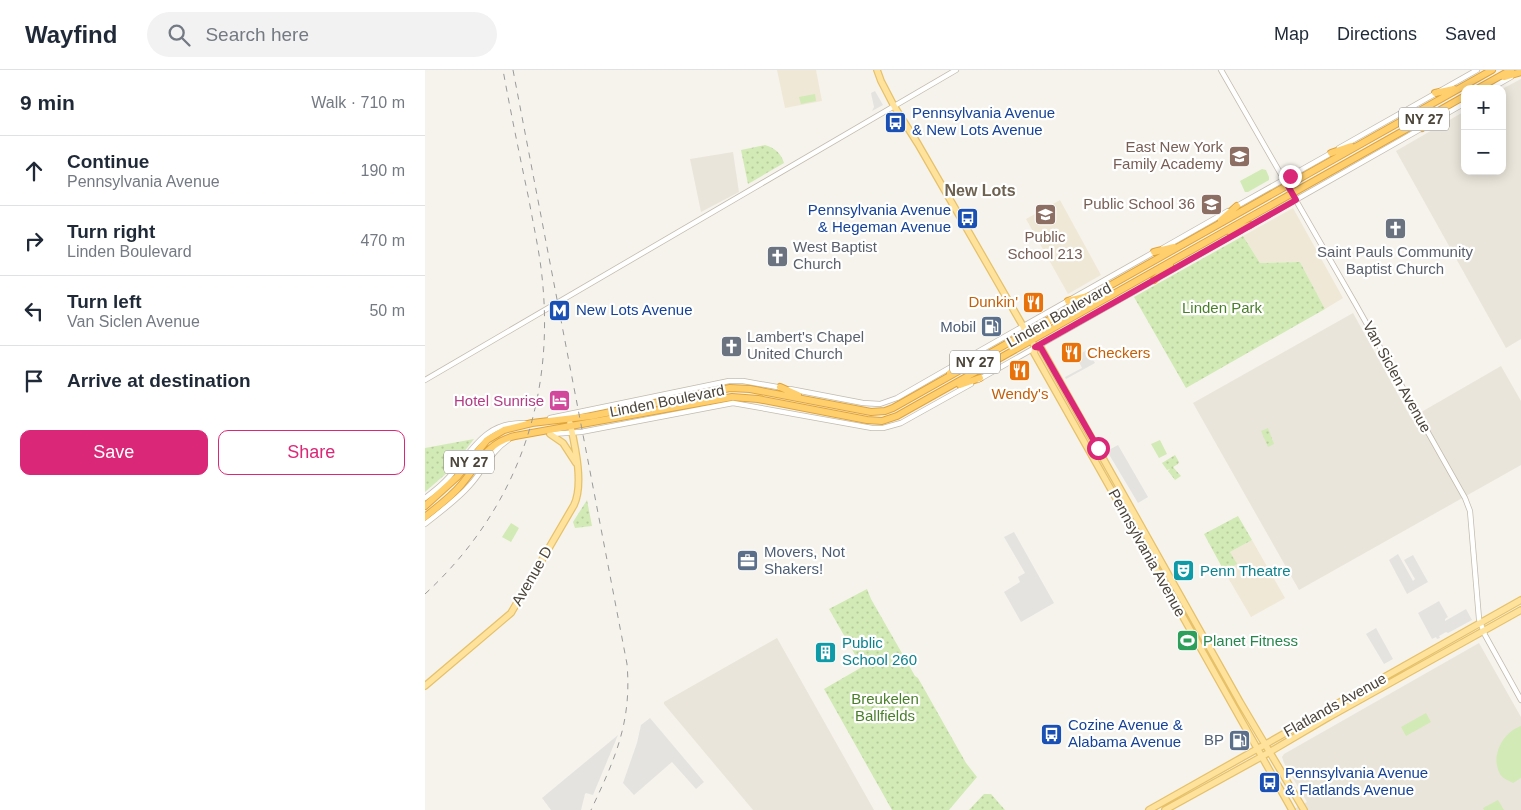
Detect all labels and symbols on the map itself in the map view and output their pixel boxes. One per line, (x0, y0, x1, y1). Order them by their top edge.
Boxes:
place label: Pennsylvania Avenue & New Lots Avenue (912, 104, 1055, 138)
road number: NY 27 (1399, 108, 1449, 131)
bus stop icon: Pennsylvania Avenue & New Lots Avenue (884, 110, 908, 134)
place label: East New York Family Academy (1113, 138, 1223, 172)
school or university icon: East New York Family Academy (1227, 144, 1251, 168)
route end (1279, 165, 1302, 188)
district label: New Lots (944, 182, 1016, 199)
school or university icon: Public School 36 (1199, 192, 1223, 216)
place label: Public School 36 (1083, 195, 1195, 212)
place label: Pennsylvania Avenue & Hegeman Avenue (808, 201, 951, 235)
school or university icon: Public School 213 (1033, 202, 1057, 226)
bus stop icon: Pennsylvania Avenue & Hegeman Avenue (955, 207, 979, 231)
church icon: Saint Pauls Community Baptist Church (1383, 217, 1407, 241)
place label: Public School 213 (1007, 228, 1083, 262)
place label: West Baptist Church (793, 238, 878, 272)
place label: Saint Pauls Community Baptist Church (1317, 243, 1473, 277)
church icon: West Baptist Church (765, 244, 789, 268)
street label: Linden Boulevard (1004, 279, 1114, 350)
restaurant icon: Dunkin' (1022, 290, 1046, 314)
place label: Dunkin' (968, 293, 1018, 310)
metro station icon: New Lots Avenue (548, 298, 572, 322)
park label: Linden Park (1182, 299, 1263, 316)
place label: New Lots Avenue (576, 301, 692, 318)
fuel station icon: Mobil (980, 315, 1004, 339)
place label: Mobil (940, 318, 976, 335)
street label: Van Siclen Avenue (1360, 318, 1435, 435)
place label: Lambert's Chapel United Church (747, 328, 864, 362)
church icon: Lambert's Chapel United Church (719, 334, 743, 358)
restaurant icon: Checkers (1059, 341, 1083, 365)
place label: Checkers (1087, 344, 1150, 361)
road number: NY 27 (950, 350, 1000, 374)
restaurant icon: Wendy's (1008, 359, 1032, 383)
street label: Linden Boulevard (608, 381, 726, 420)
place label: Wendy's (992, 385, 1048, 402)
hotel icon: Hotel Sunrise (548, 389, 572, 413)
place label: Hotel Sunrise (454, 392, 544, 409)
route start (1087, 437, 1110, 460)
road number: NY 27 (444, 451, 494, 474)
street label: Pennsylvania Avenue (1105, 486, 1190, 619)
street label: Avenue D (508, 543, 555, 608)
place label: Movers, Not Shakers! (764, 543, 846, 577)
office icon: Movers, Not Shakers! (736, 549, 760, 573)
theatre icon: Penn Theatre (1172, 559, 1196, 583)
place label: Penn Theatre (1200, 562, 1291, 579)
sports icon: Planet Fitness (1175, 629, 1199, 653)
place label: Planet Fitness (1203, 632, 1298, 649)
place label: Public School 260 (842, 634, 917, 668)
building icon: Public School 260 (814, 640, 838, 664)
street label: Flatlands Avenue (1280, 669, 1389, 740)
park label: Breukelen Ballfields (851, 690, 919, 724)
place label: Cozine Avenue & Alabama Avenue (1068, 716, 1183, 750)
bus stop icon: Cozine Avenue & Alabama Avenue (1040, 722, 1064, 746)
fuel station icon: BP (1228, 728, 1252, 752)
place label: BP (1204, 731, 1224, 748)
place label: Pennsylvania Avenue & Flatlands Avenue (1285, 764, 1428, 798)
bus stop icon: Pennsylvania Avenue & Flatlands Avenue (1257, 770, 1281, 794)

